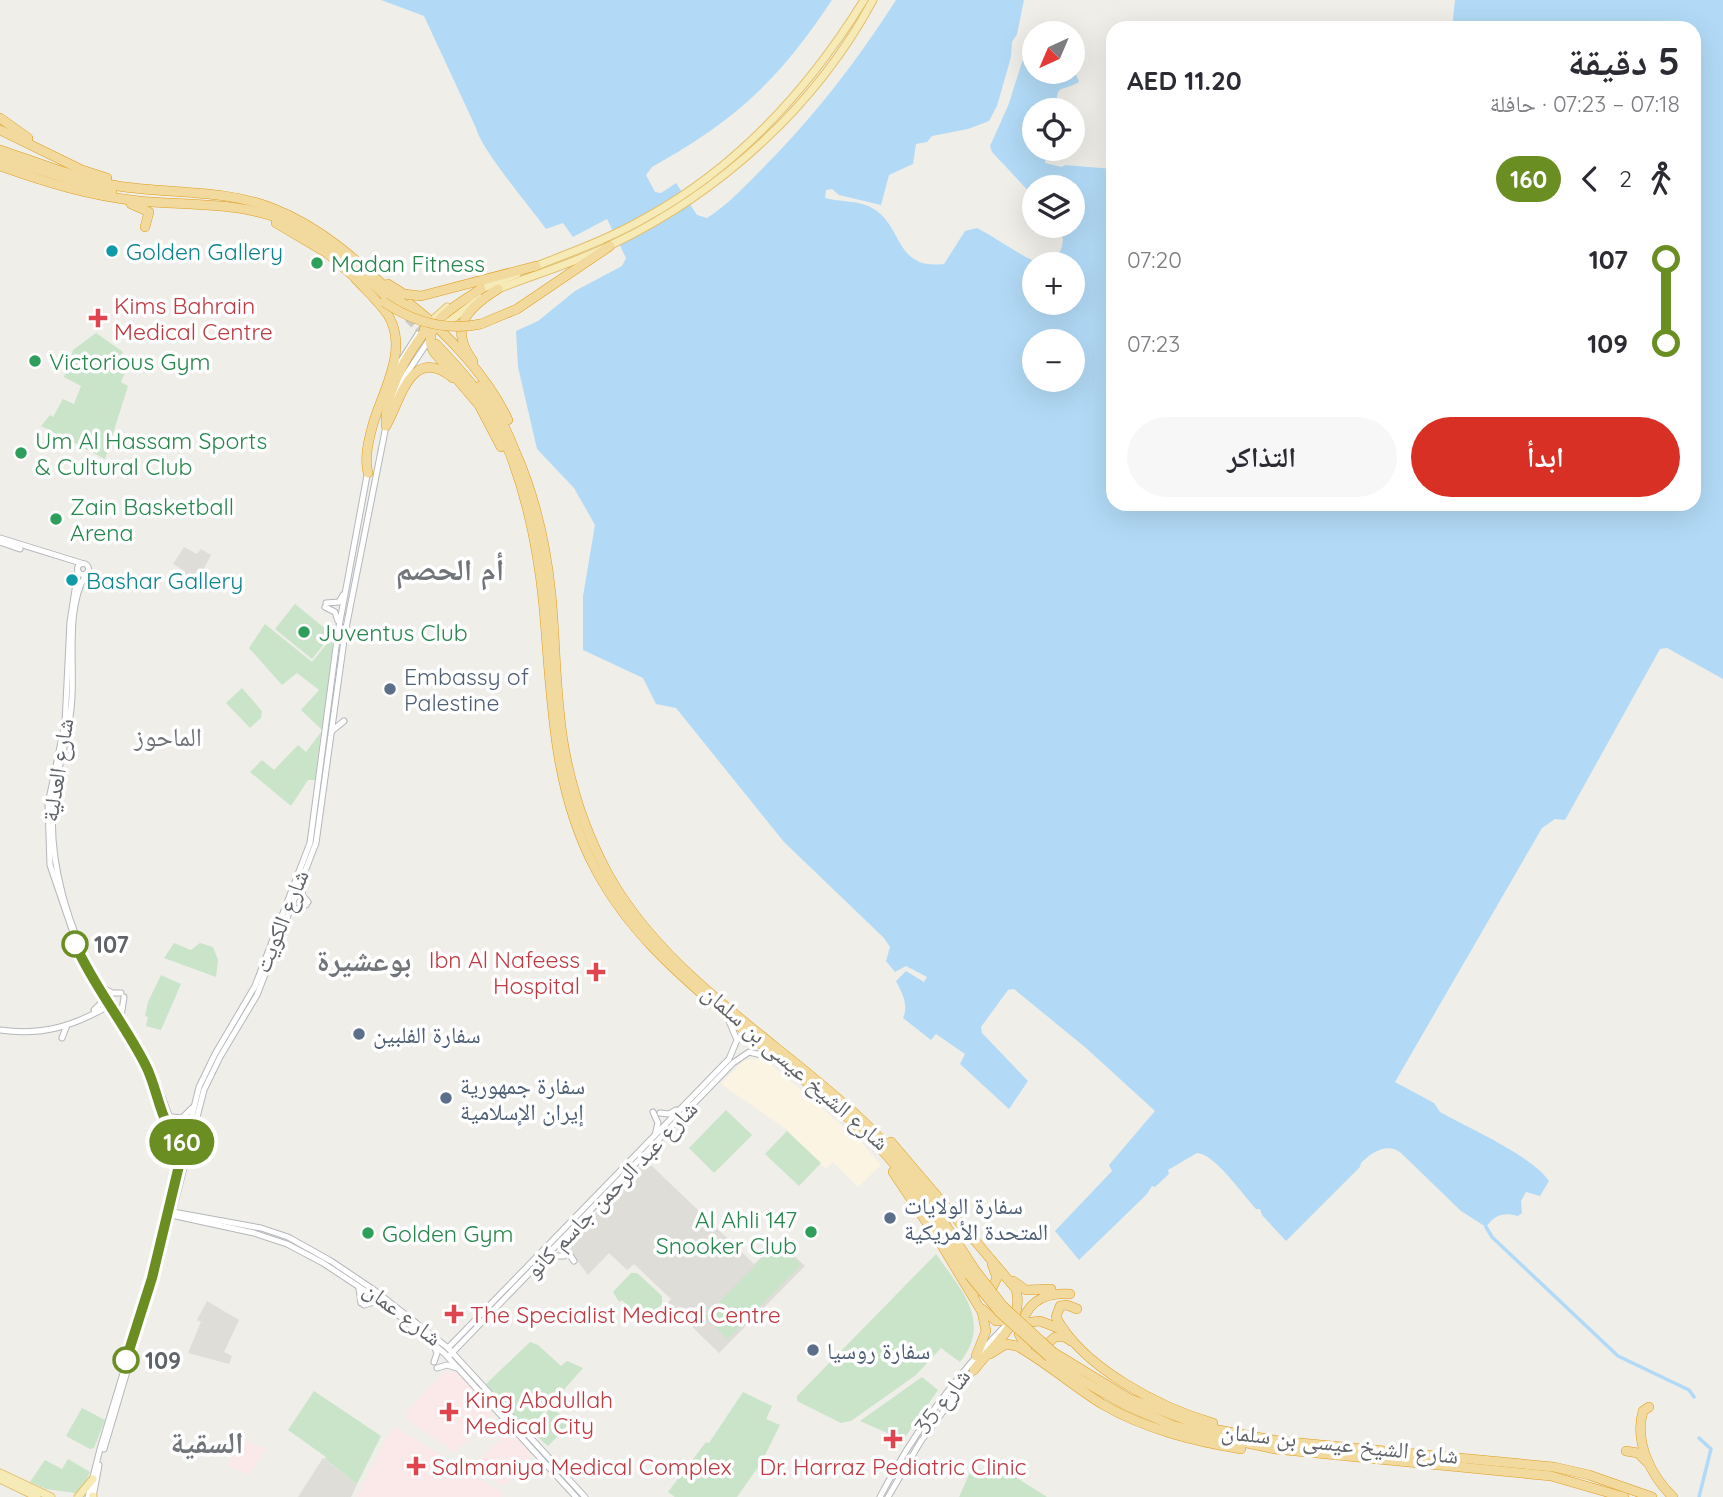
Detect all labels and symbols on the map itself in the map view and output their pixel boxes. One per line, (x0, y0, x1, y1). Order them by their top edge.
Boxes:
north arrow (1022, 21, 1085, 84)
place label: Golden Gallery (126, 237, 283, 266)
marker: Golden Gallery (104, 243, 120, 259)
place label: Madan Fitness (331, 249, 485, 278)
marker: Madan Fitness (309, 255, 325, 271)
place label: Kims Bahrain Medical Centre (114, 291, 273, 346)
marker: Kims Bahrain Medical Centre (88, 308, 108, 328)
place label: Victorious Gym (49, 347, 211, 376)
marker: Victorious Gym (27, 353, 43, 369)
place label: Um Al Hassam Sports & Cultural Club (35, 426, 267, 481)
marker: Um Al Hassam Sports & Cultural Club (13, 445, 29, 461)
place label: Zain Basketball Arena (70, 492, 234, 547)
marker: Zain Basketball Arena (48, 511, 64, 527)
district label: أم الحصم (396, 550, 504, 591)
place label: Bashar Gallery (86, 566, 243, 595)
marker: Bashar Gallery (64, 572, 80, 588)
place label: Juventus Club (318, 618, 468, 647)
marker: Juventus Club (296, 624, 312, 640)
place label: Embassy of Palestine (404, 662, 529, 717)
marker: Embassy of Palestine (382, 681, 398, 697)
street label: شارع العدلية (35, 716, 80, 824)
district label: الماحوز (133, 720, 202, 753)
street label: شارع الكويت (247, 865, 316, 977)
place label: 107 (94, 930, 129, 959)
marker: 107 (62, 931, 88, 957)
district label: بوعشيرة (317, 941, 411, 979)
place label: Ibn Al Nafeess Hospital (429, 945, 580, 1000)
marker: Ibn Al Nafeess Hospital (586, 962, 606, 982)
street label: شارع الشيخ عيسى بن سلمان (696, 978, 895, 1157)
place label: سفارة الفلبين (373, 1020, 481, 1049)
marker: سفارة الفلبين (351, 1026, 367, 1042)
place label: سفارة جمهورية إيران الإسلامية (460, 1071, 585, 1127)
marker: سفارة جمهورية إيران الإسلامية (438, 1090, 454, 1106)
street label: شارع عبد الرحمن جاسم كانو (519, 1094, 705, 1285)
line badge: 160 (142, 1119, 222, 1165)
place label: سفارة الولايات المتحدة الأمريكية (904, 1191, 1048, 1246)
place label: Al Ahli 147 Snooker Club (656, 1205, 797, 1260)
marker: سفارة الولايات المتحدة الأمريكية (882, 1210, 898, 1226)
place label: Golden Gym (382, 1219, 513, 1248)
marker: Al Ahli 147 Snooker Club (803, 1224, 819, 1240)
marker: Golden Gym (360, 1225, 376, 1241)
street label: شارع عمان (358, 1274, 448, 1353)
place label: The Specialist Medical Centre (470, 1300, 781, 1329)
marker: The Specialist Medical Centre (444, 1304, 464, 1324)
place label: سفارة روسيا (827, 1336, 930, 1365)
marker: سفارة روسيا (805, 1342, 821, 1358)
place label: 109 (145, 1346, 181, 1375)
marker: 109 (113, 1347, 139, 1373)
street label: شارع 35 (908, 1362, 977, 1440)
place label: King Abdullah Medical City (465, 1385, 613, 1440)
marker: King Abdullah Medical City (439, 1402, 459, 1422)
street label: شارع الشيخ عيسى بن سلمان (1220, 1416, 1460, 1471)
district label: السقية (170, 1423, 244, 1461)
marker: Dr. Harraz Pediatric Clinic (883, 1429, 903, 1449)
place label: Salmaniya Medical Complex (432, 1452, 732, 1481)
place label: Dr. Harraz Pediatric Clinic (760, 1452, 1027, 1481)
marker: Salmaniya Medical Complex (406, 1456, 426, 1476)

